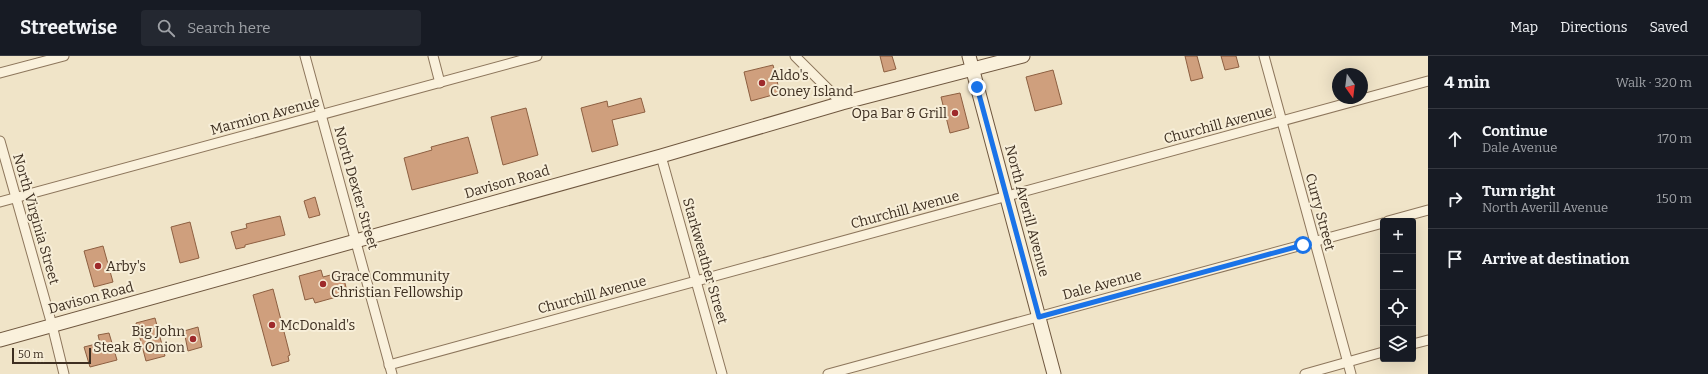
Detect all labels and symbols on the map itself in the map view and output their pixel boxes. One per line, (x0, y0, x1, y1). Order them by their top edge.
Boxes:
place label: Aldo's Coney Island (770, 67, 853, 100)
north arrow (1332, 68, 1368, 104)
marker: Aldo's Coney Island (757, 78, 767, 88)
route end (968, 78, 986, 96)
street label: Marmion Avenue (209, 93, 321, 139)
street label: Churchill Avenue (1162, 102, 1274, 148)
place label: Opa Bar & Grill (852, 105, 947, 122)
marker: Opa Bar & Grill (950, 108, 960, 118)
street label: North Dexter Street (330, 124, 382, 252)
street label: North Averill Avenue (1001, 143, 1053, 279)
street label: North Virginia Street (9, 152, 63, 286)
street label: Davison Road (462, 162, 552, 202)
street label: Curry Street (1302, 171, 1338, 253)
street label: Churchill Avenue (849, 187, 961, 233)
street label: Starkweather Street (679, 196, 731, 326)
route start (1294, 236, 1312, 254)
place label: Arby's (106, 258, 146, 275)
marker: Arby's (93, 261, 103, 271)
street label: Dale Avenue (1061, 266, 1143, 304)
place label: Grace Community Christian Fellowship (331, 268, 463, 301)
street label: Churchill Avenue (536, 272, 648, 318)
street label: Davison Road (46, 278, 136, 318)
marker: Grace Community Christian Fellowship (318, 279, 328, 289)
place label: McDonald's (280, 317, 355, 334)
marker: McDonald's (267, 320, 277, 330)
place label: Big John Steak & Onion (93, 323, 185, 356)
marker: Big John Steak & Onion (188, 334, 198, 344)
scale bar (12, 346, 91, 365)

